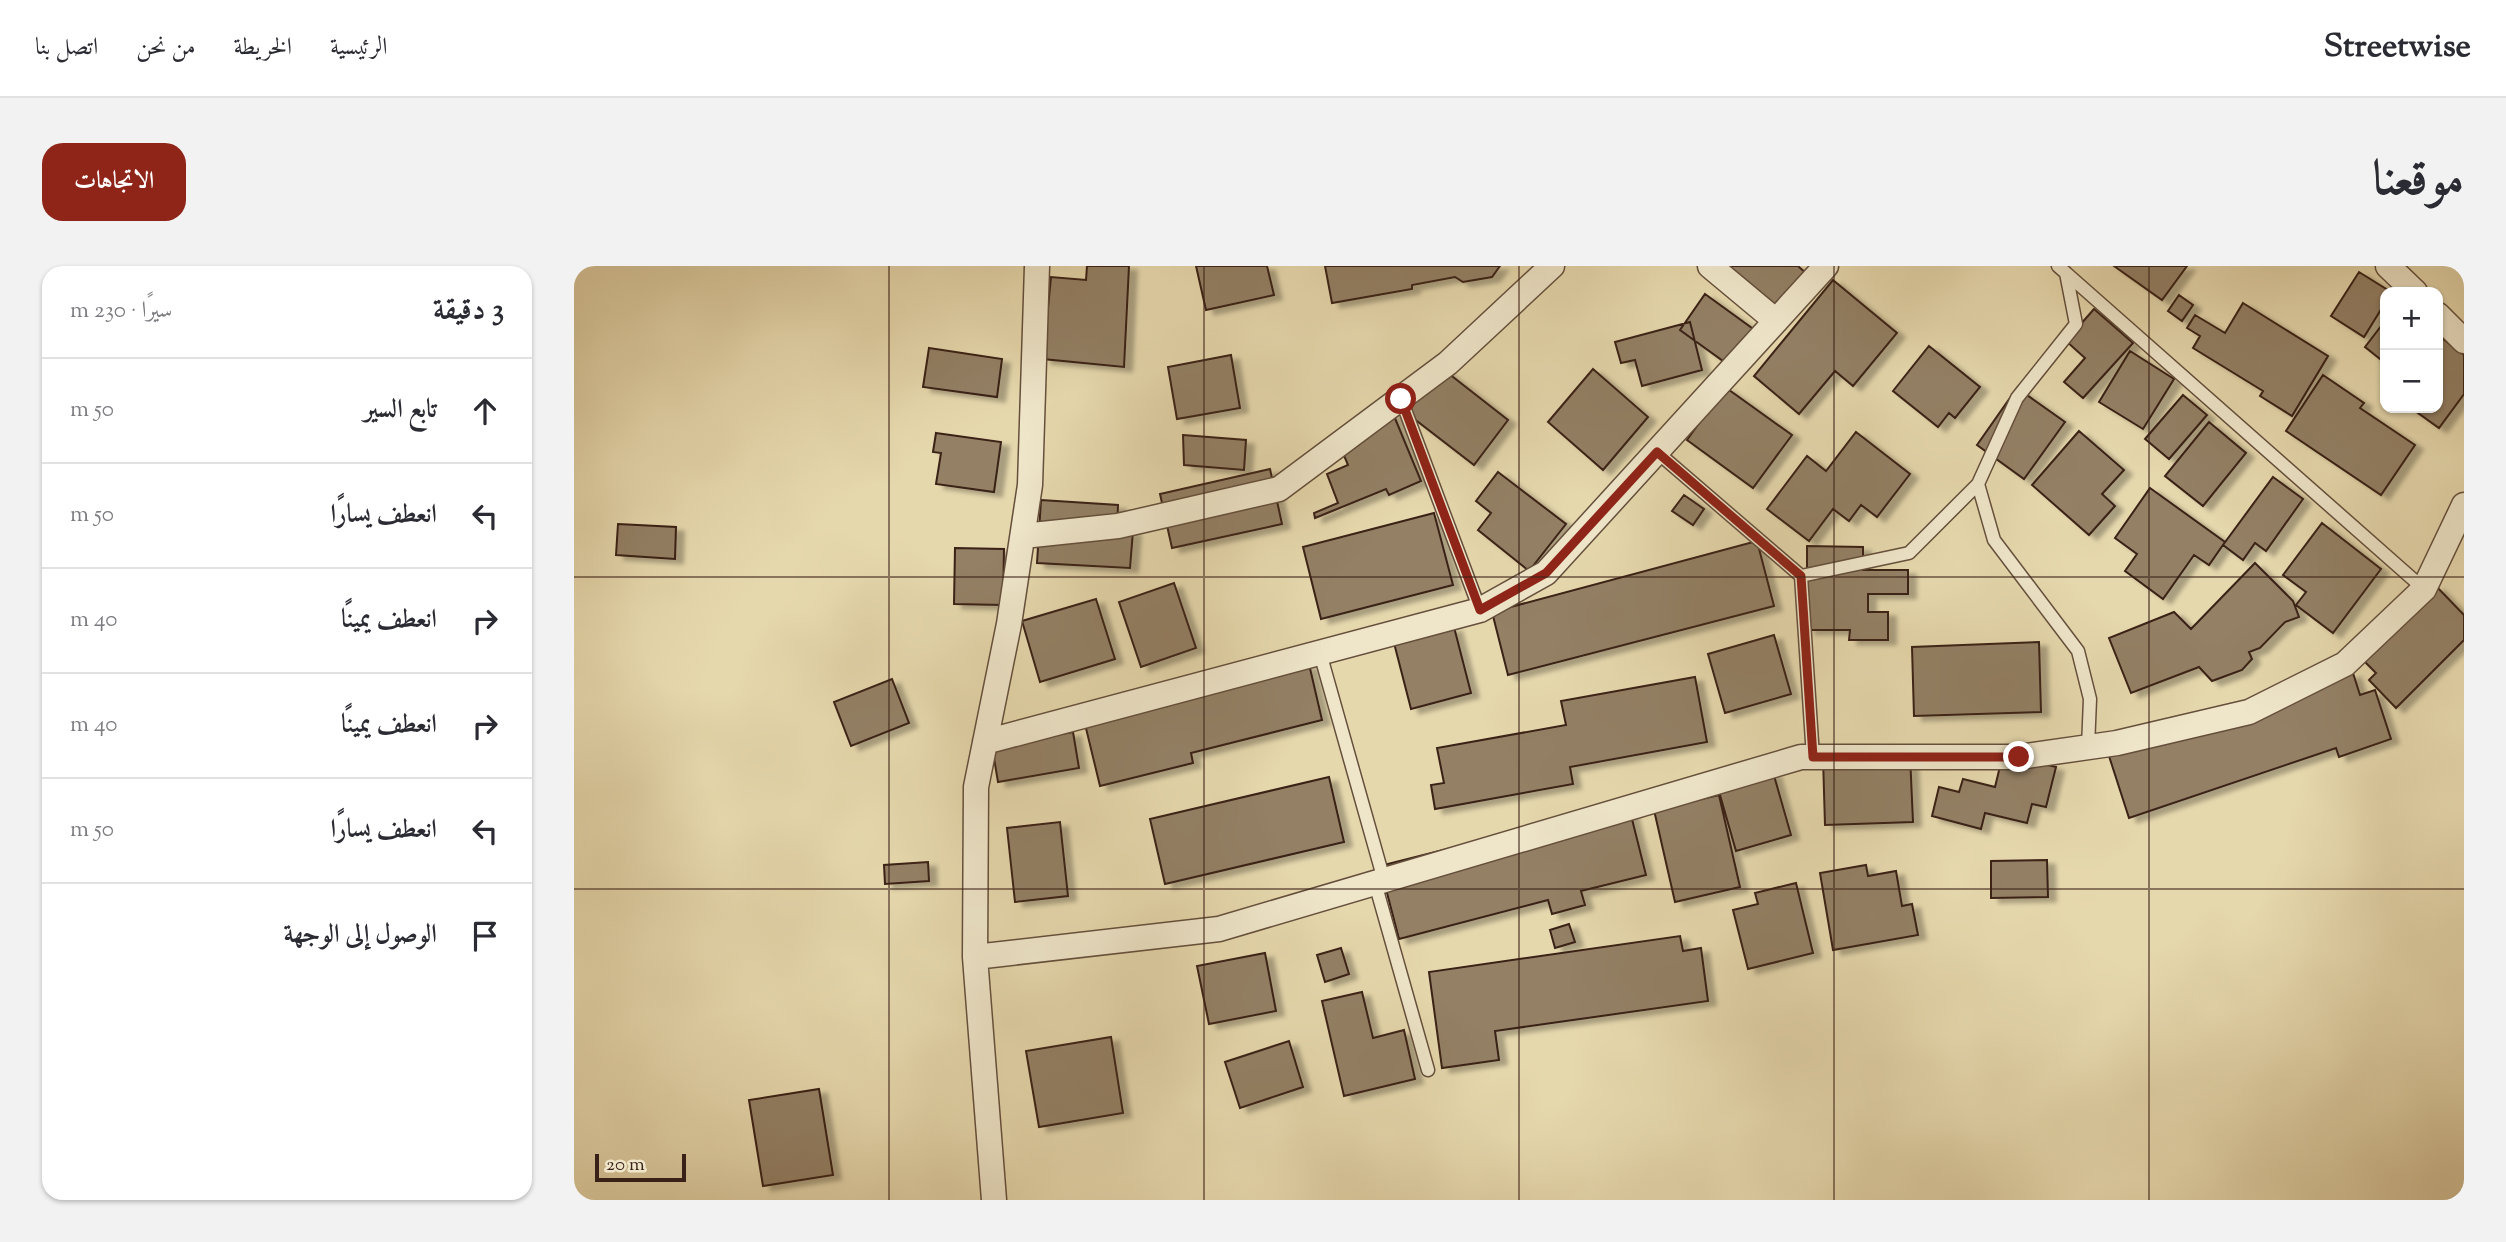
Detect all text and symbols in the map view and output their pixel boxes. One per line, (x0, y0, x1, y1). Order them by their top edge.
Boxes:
text: Streetwise (2323, 24, 2471, 72)
text: اتصل بنا (35, 31, 98, 65)
text: من نحن (136, 31, 196, 65)
text: الخريطة (234, 31, 292, 65)
text: الرئيسية (330, 31, 388, 65)
button: الاتجاهات (42, 143, 186, 221)
text: موقعنا (2372, 147, 2464, 217)
map controls (2380, 287, 2443, 413)
button: + (2380, 287, 2443, 350)
text: 3 دقيقة (433, 290, 504, 333)
text: سيرًا · 230 m (70, 295, 172, 328)
button: − (2380, 350, 2443, 413)
route start (1385, 383, 1416, 414)
text: تابع السير (364, 392, 437, 429)
icon: ahead (466, 392, 504, 430)
text: 50 m (70, 394, 114, 427)
text: انعطف يسارًا (330, 497, 437, 534)
icon: left (466, 497, 504, 535)
text: 50 m (70, 499, 114, 532)
text: انعطف يمينًا (341, 602, 437, 639)
icon: right (466, 602, 504, 640)
text: 40 m (70, 604, 118, 637)
text: انعطف يمينًا (341, 707, 437, 744)
icon: right (466, 707, 504, 745)
text: 40 m (70, 709, 118, 742)
route end (2003, 741, 2034, 772)
text: انعطف يسارًا (330, 812, 437, 849)
icon: left (466, 812, 504, 850)
text: 50 m (70, 814, 114, 847)
text: الوصول إلى الوجهة (283, 917, 437, 954)
icon: arrive (466, 917, 504, 955)
scale bar (595, 1151, 686, 1183)
text: 20 m (606, 1152, 645, 1179)

